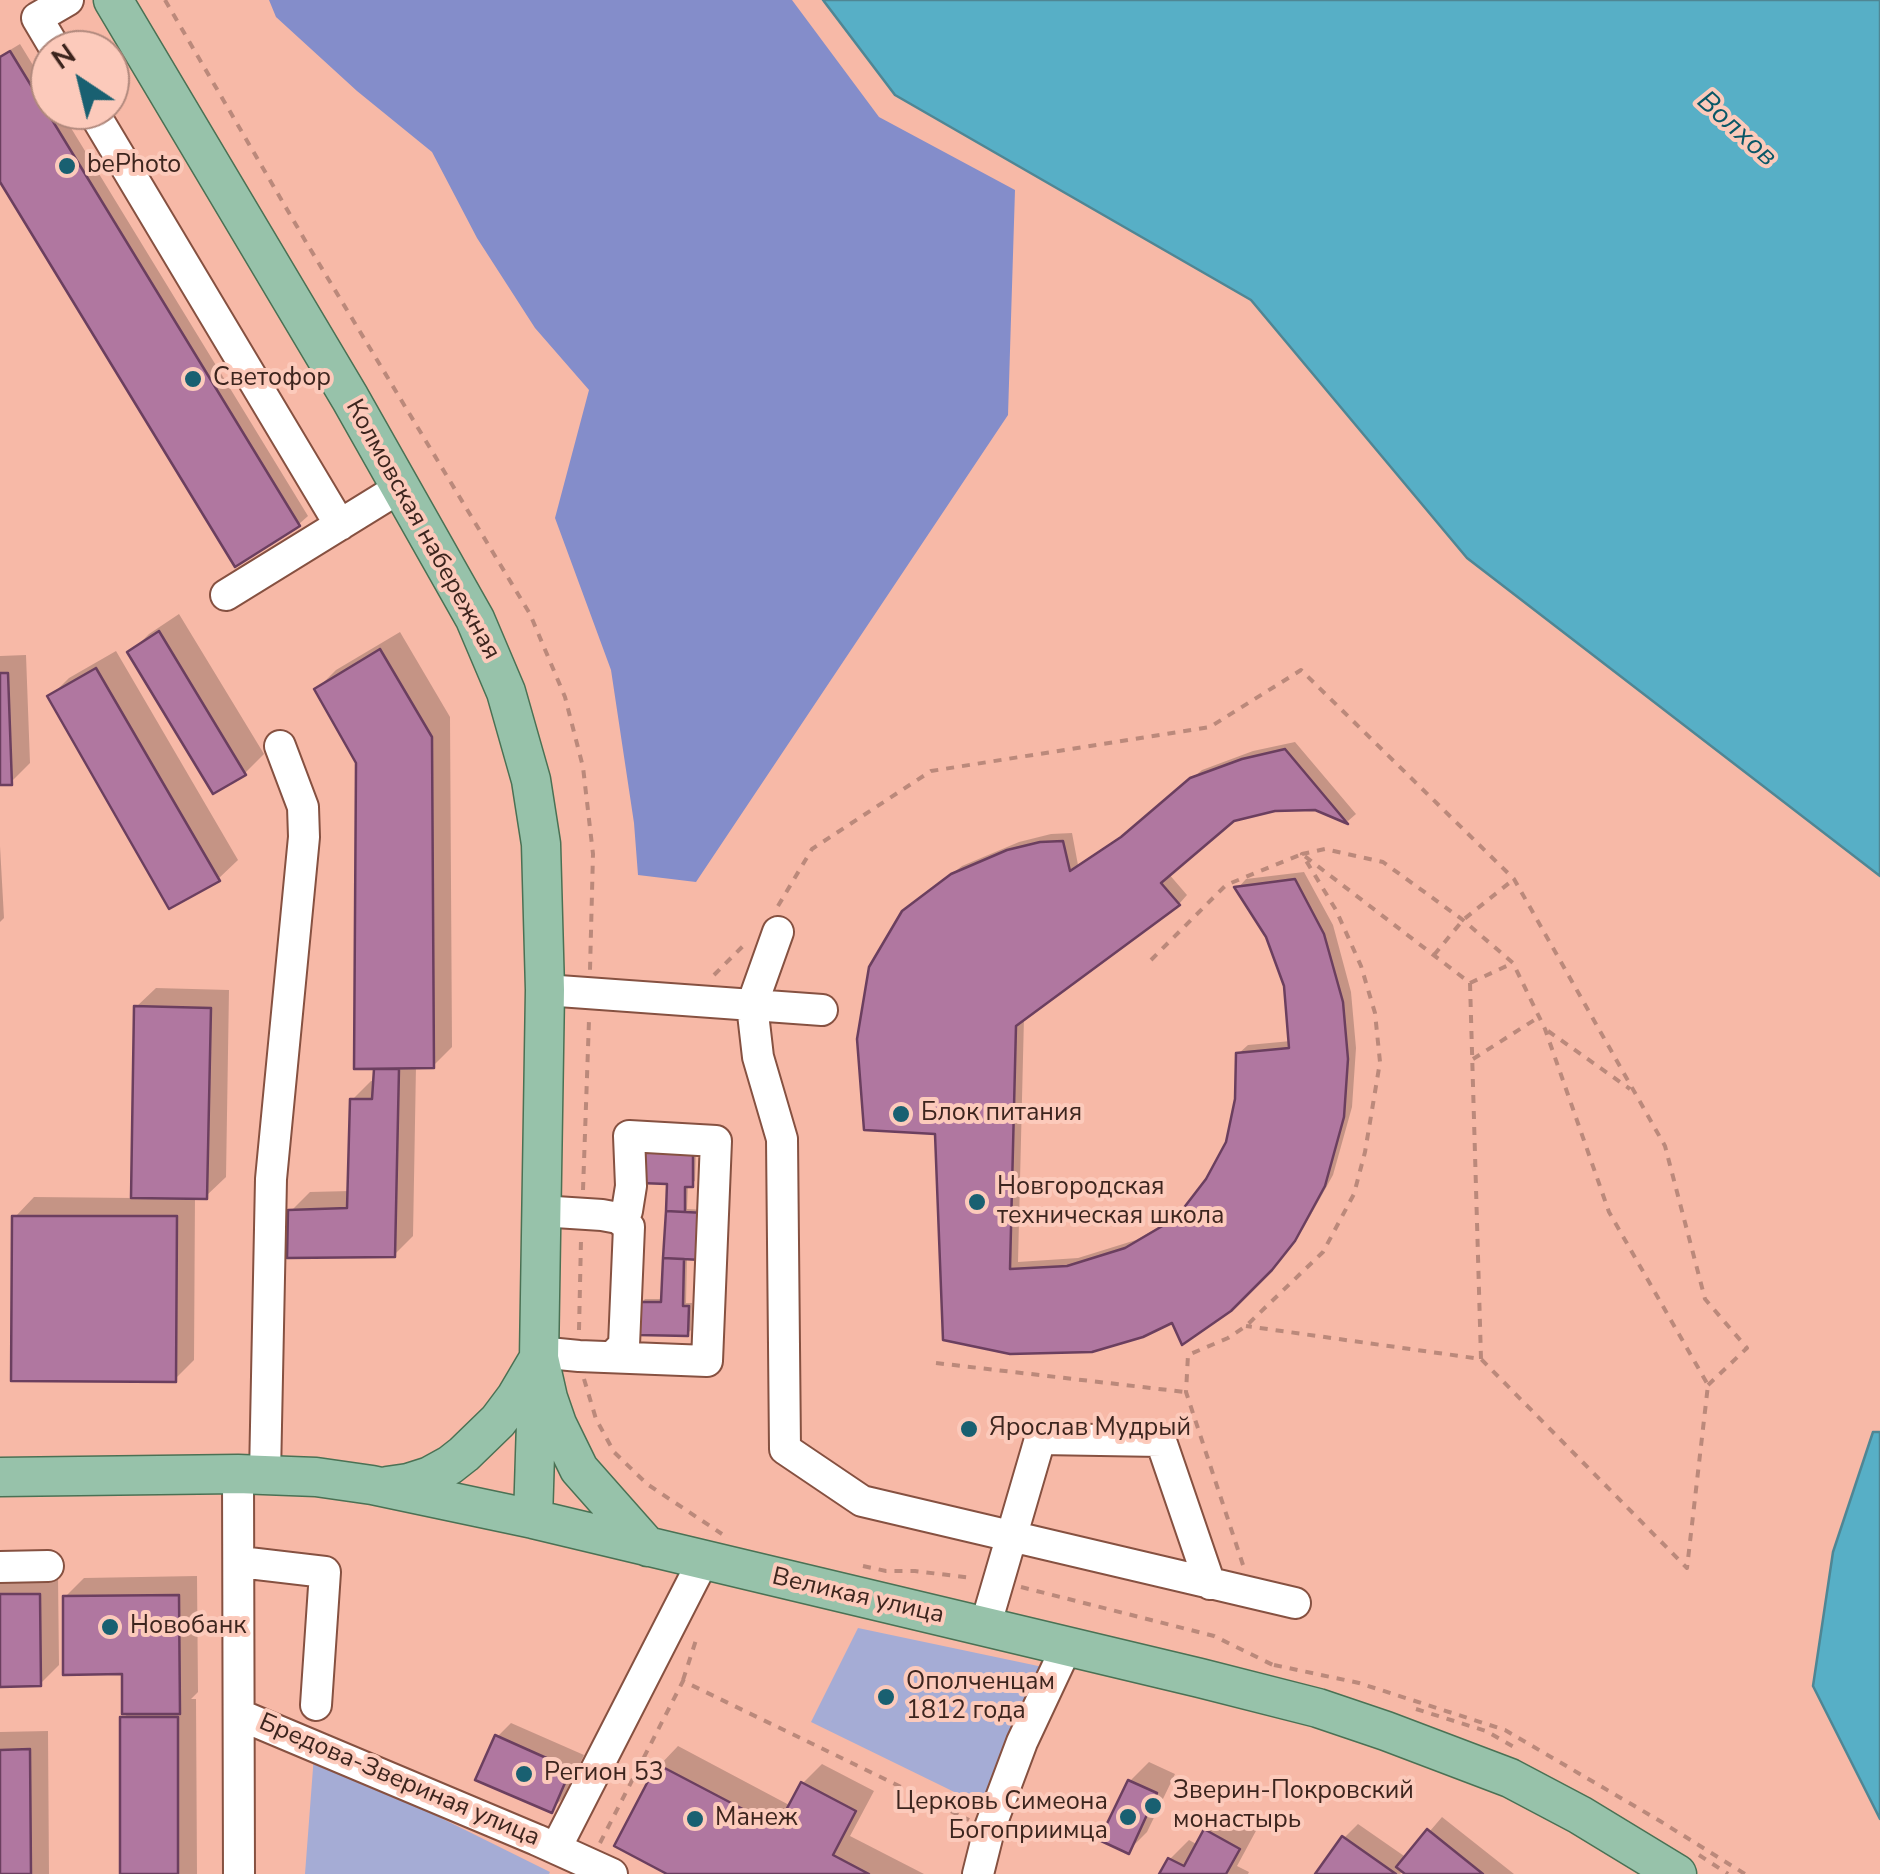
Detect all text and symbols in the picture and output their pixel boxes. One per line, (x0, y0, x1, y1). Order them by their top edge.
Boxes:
north arrow (30, 30, 130, 130)
text: N (44, 35, 83, 79)
water label: Волхов (1689, 85, 1783, 175)
place label: bePhoto (87, 151, 181, 181)
marker: bePhoto (56, 155, 78, 177)
place label: Светофор (213, 364, 331, 394)
marker: Светофор (182, 368, 204, 390)
street label: Колмовская набережная (338, 395, 506, 665)
place label: Блок питания (921, 1099, 1082, 1129)
marker: Блок питания (890, 1103, 912, 1125)
place label: Новгородская техническая школа (997, 1173, 1225, 1232)
marker: Новгородская техническая школа (966, 1191, 988, 1213)
place label: Ярослав Мудрый (989, 1414, 1191, 1444)
marker: Ярослав Мудрый (958, 1418, 980, 1440)
street label: Великая улица (769, 1563, 947, 1631)
place label: Новобанк (130, 1612, 246, 1642)
marker: Новобанк (99, 1616, 121, 1638)
place label: Ополченцам 1812 года (906, 1668, 1055, 1727)
marker: Ополченцам 1812 года (875, 1686, 897, 1708)
street label: Бредова-Звериная улица (254, 1708, 544, 1854)
place label: Регион 53 (544, 1759, 664, 1789)
marker: Регион 53 (513, 1763, 535, 1785)
place label: Зверин-Покровский монастырь (1173, 1777, 1414, 1836)
place label: Церковь Симеона Богоприимца (895, 1788, 1108, 1847)
marker: Зверин-Покровский монастырь (1142, 1795, 1164, 1817)
place label: Манеж (715, 1804, 798, 1834)
marker: Церковь Симеона Богоприимца (1117, 1806, 1139, 1828)
marker: Манеж (684, 1808, 706, 1830)

